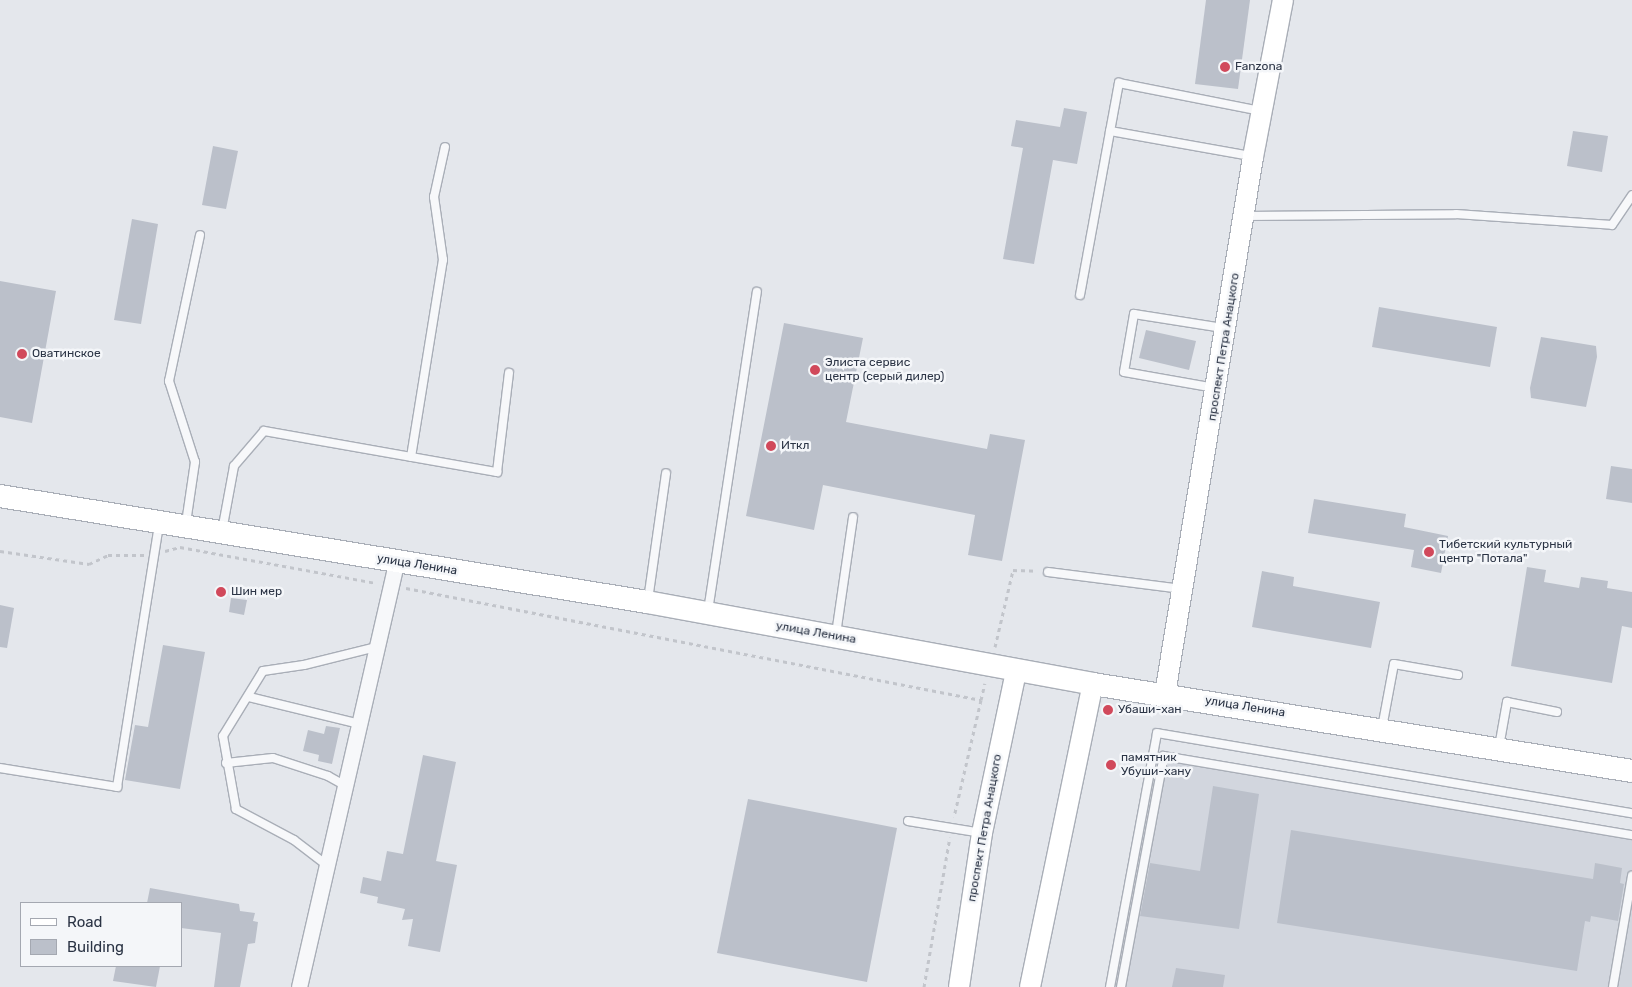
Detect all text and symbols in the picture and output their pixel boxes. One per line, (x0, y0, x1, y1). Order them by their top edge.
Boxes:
place label: Fanzona (1235, 60, 1282, 74)
marker: Fanzona (1219, 61, 1231, 73)
street label: проспект Петра Анацкого (1205, 272, 1243, 422)
place label: Оватинское (32, 347, 101, 361)
marker: Оватинское (16, 348, 28, 360)
place label: Элиста сервис центр (серый дилер) (825, 356, 944, 384)
marker: Элиста сервис центр (серый дилер) (809, 364, 821, 376)
place label: Иткл (781, 439, 809, 453)
marker: Иткл (765, 440, 777, 452)
place label: Тибетский культурный центр "Потала" (1439, 538, 1572, 566)
marker: Тибетский культурный центр "Потала" (1423, 546, 1435, 558)
street label: улица Ленина (376, 552, 458, 578)
place label: Шин мер (231, 585, 282, 599)
marker: Шин мер (215, 586, 227, 598)
street label: улица Ленина (775, 619, 857, 647)
street label: улица Ленина (1204, 694, 1286, 720)
place label: Убаши-хан (1118, 703, 1182, 717)
marker: Убаши-хан (1102, 704, 1114, 716)
place label: памятник Убуши-хану (1121, 751, 1191, 779)
street label: проспект Петра Анацкого (965, 753, 1005, 903)
marker: памятник Убуши-хану (1105, 759, 1117, 771)
legend (20, 902, 182, 967)
text: Road (67, 913, 103, 931)
text: Building (67, 938, 124, 956)

